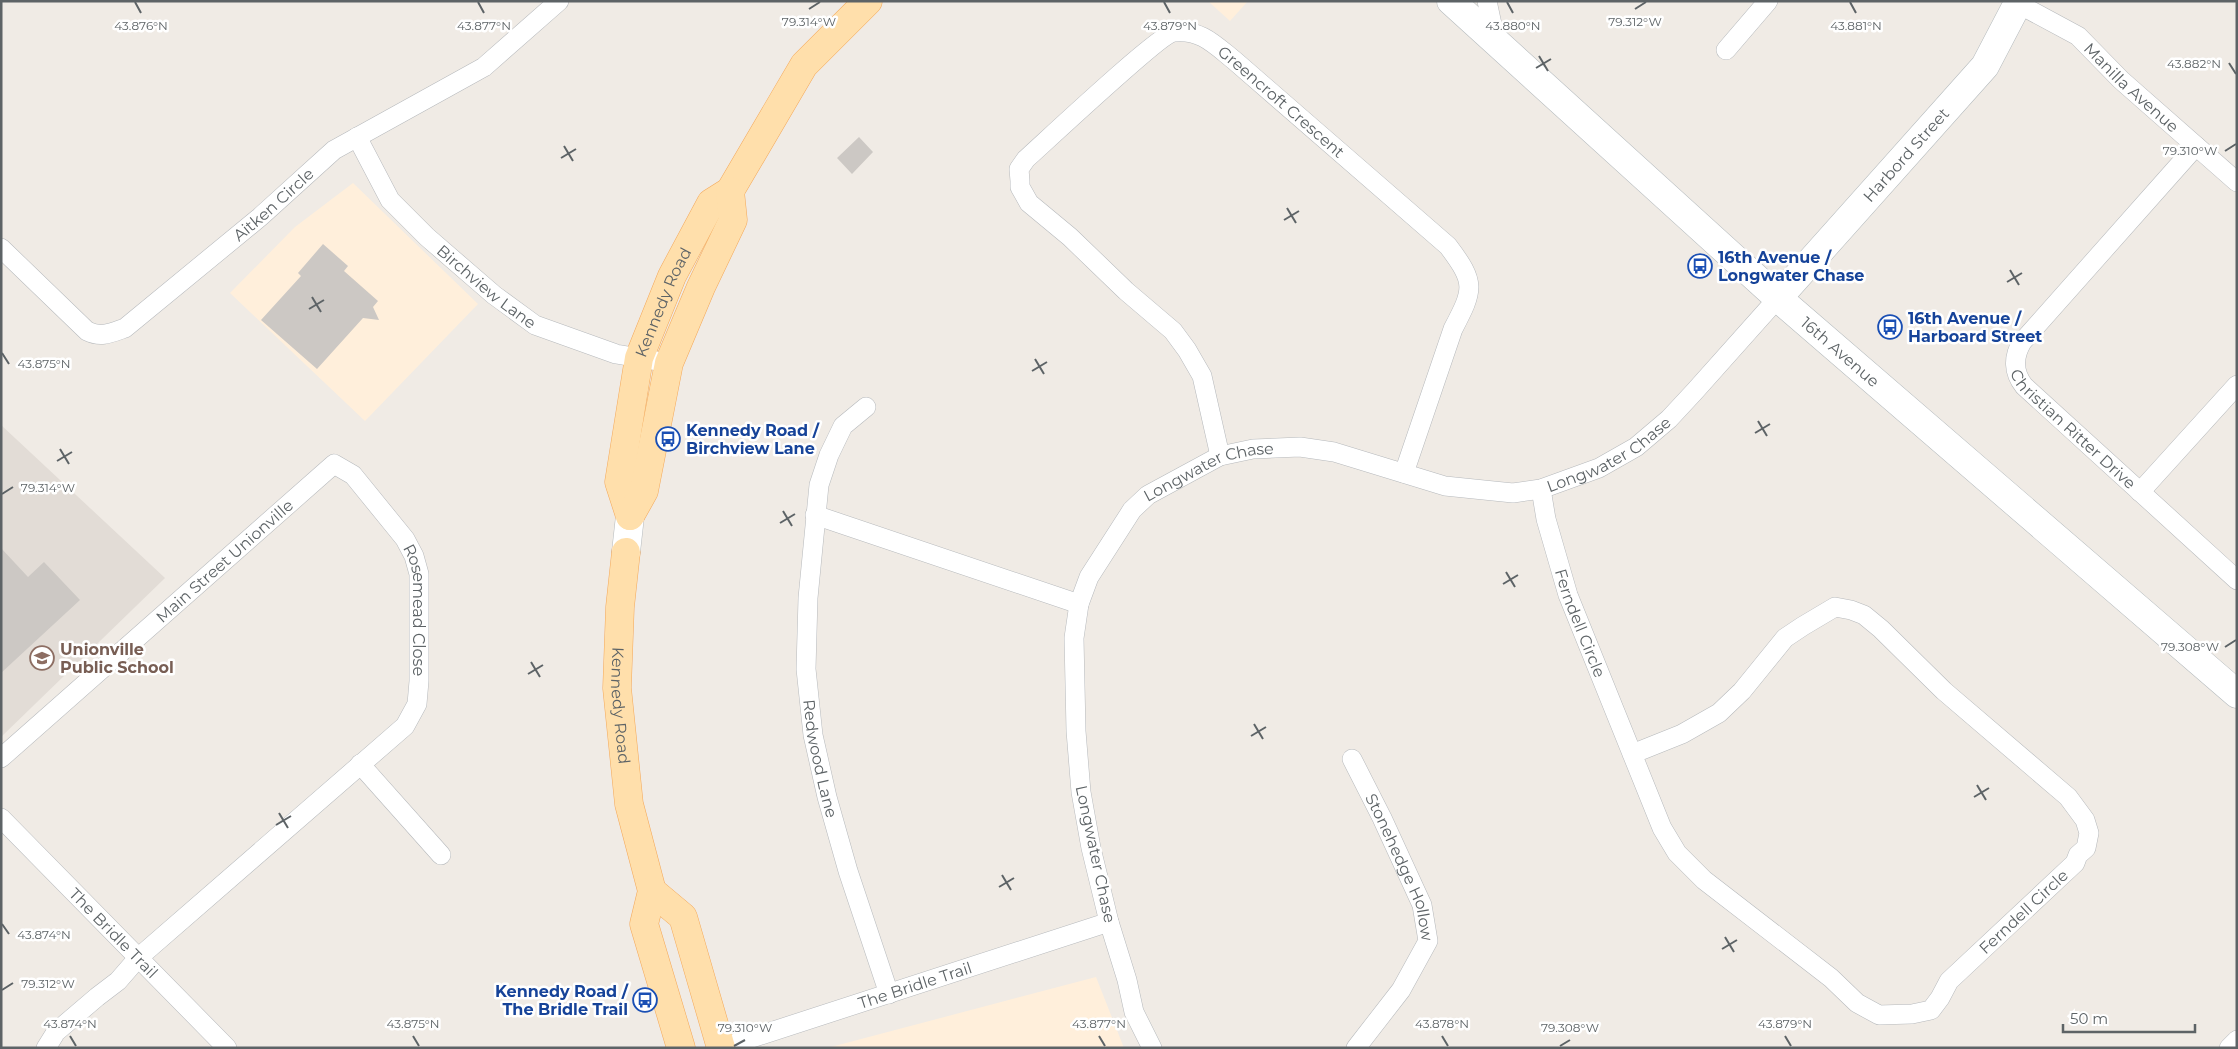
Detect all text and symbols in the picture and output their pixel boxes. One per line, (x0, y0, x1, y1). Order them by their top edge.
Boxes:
text: 79.314°W (782, 14, 836, 29)
text: 79.312°W (1608, 14, 1662, 29)
text: 43.876°N (114, 18, 168, 33)
text: 43.877°N (457, 18, 511, 33)
text: 43.879°N (1143, 18, 1197, 33)
text: 43.880°N (1485, 18, 1541, 33)
text: 43.881°N (1830, 18, 1882, 33)
street label: Manilla Avenue (2080, 39, 2182, 136)
street label: Greencroft Crescent (1214, 42, 1349, 162)
text: 43.882°N (2167, 56, 2221, 71)
street label: Harbord Street (1859, 104, 1953, 206)
text: 79.310°W (2163, 143, 2217, 158)
street label: Aitken Circle (229, 164, 318, 245)
street label: Birchview Lane (433, 241, 540, 333)
street label: Kennedy Road (631, 244, 695, 360)
place label: 16th Avenue / Longwater Chase (1718, 248, 1864, 285)
bus stop icon: 16th Avenue / Longwater Chase (1687, 253, 1713, 279)
place label: 16th Avenue / Harboard Street (1908, 309, 2042, 346)
street label: 16th Avenue (1797, 313, 1883, 391)
bus stop icon: 16th Avenue / Harboard Street (1877, 314, 1903, 340)
text: 43.875°N (17, 356, 71, 371)
street label: Christian Ritter Drive (2006, 366, 2139, 493)
street label: Longwater Chase (1544, 413, 1675, 496)
place label: Kennedy Road / Birchview Lane (686, 421, 820, 458)
bus stop icon: Kennedy Road / Birchview Lane (655, 426, 681, 452)
street label: Longwater Chase (1140, 439, 1274, 506)
text: 79.314°W (21, 480, 75, 495)
street label: Main Street Unionville (152, 496, 297, 627)
street label: Rosemead Close (399, 541, 428, 676)
street label: Ferndell Circle (1551, 567, 1609, 680)
text: 79.308°W (2161, 639, 2219, 654)
place label: Unionville Public School (60, 640, 174, 677)
school or university icon: Unionville Public School (29, 645, 55, 671)
street label: Kennedy Road (607, 647, 634, 765)
street label: Redwood Lane (799, 698, 841, 820)
street label: Longwater Chase (1072, 784, 1119, 924)
street label: Stonehedge Hollow (1361, 790, 1437, 942)
street label: Ferndell Circle (1975, 866, 2072, 958)
street label: The Bridle Trail (65, 884, 162, 982)
text: 43.874°N (17, 927, 71, 942)
street label: The Bridle Trail (856, 958, 974, 1013)
text: 79.312°W (21, 976, 75, 991)
place label: Kennedy Road / The Bridle Trail (495, 982, 629, 1019)
bus stop icon: Kennedy Road / The Bridle Trail (632, 987, 658, 1013)
scale bar (2063, 1002, 2196, 1034)
text: 50 m (2070, 1009, 2108, 1028)
text: 43.874°N (43, 1016, 97, 1031)
text: 43.875°N (386, 1016, 440, 1031)
text: 43.877°N (1072, 1016, 1126, 1031)
text: 43.878°N (1415, 1016, 1469, 1031)
text: 43.879°N (1758, 1016, 1812, 1031)
text: 79.310°W (718, 1020, 772, 1035)
text: 79.308°W (1541, 1020, 1599, 1035)

